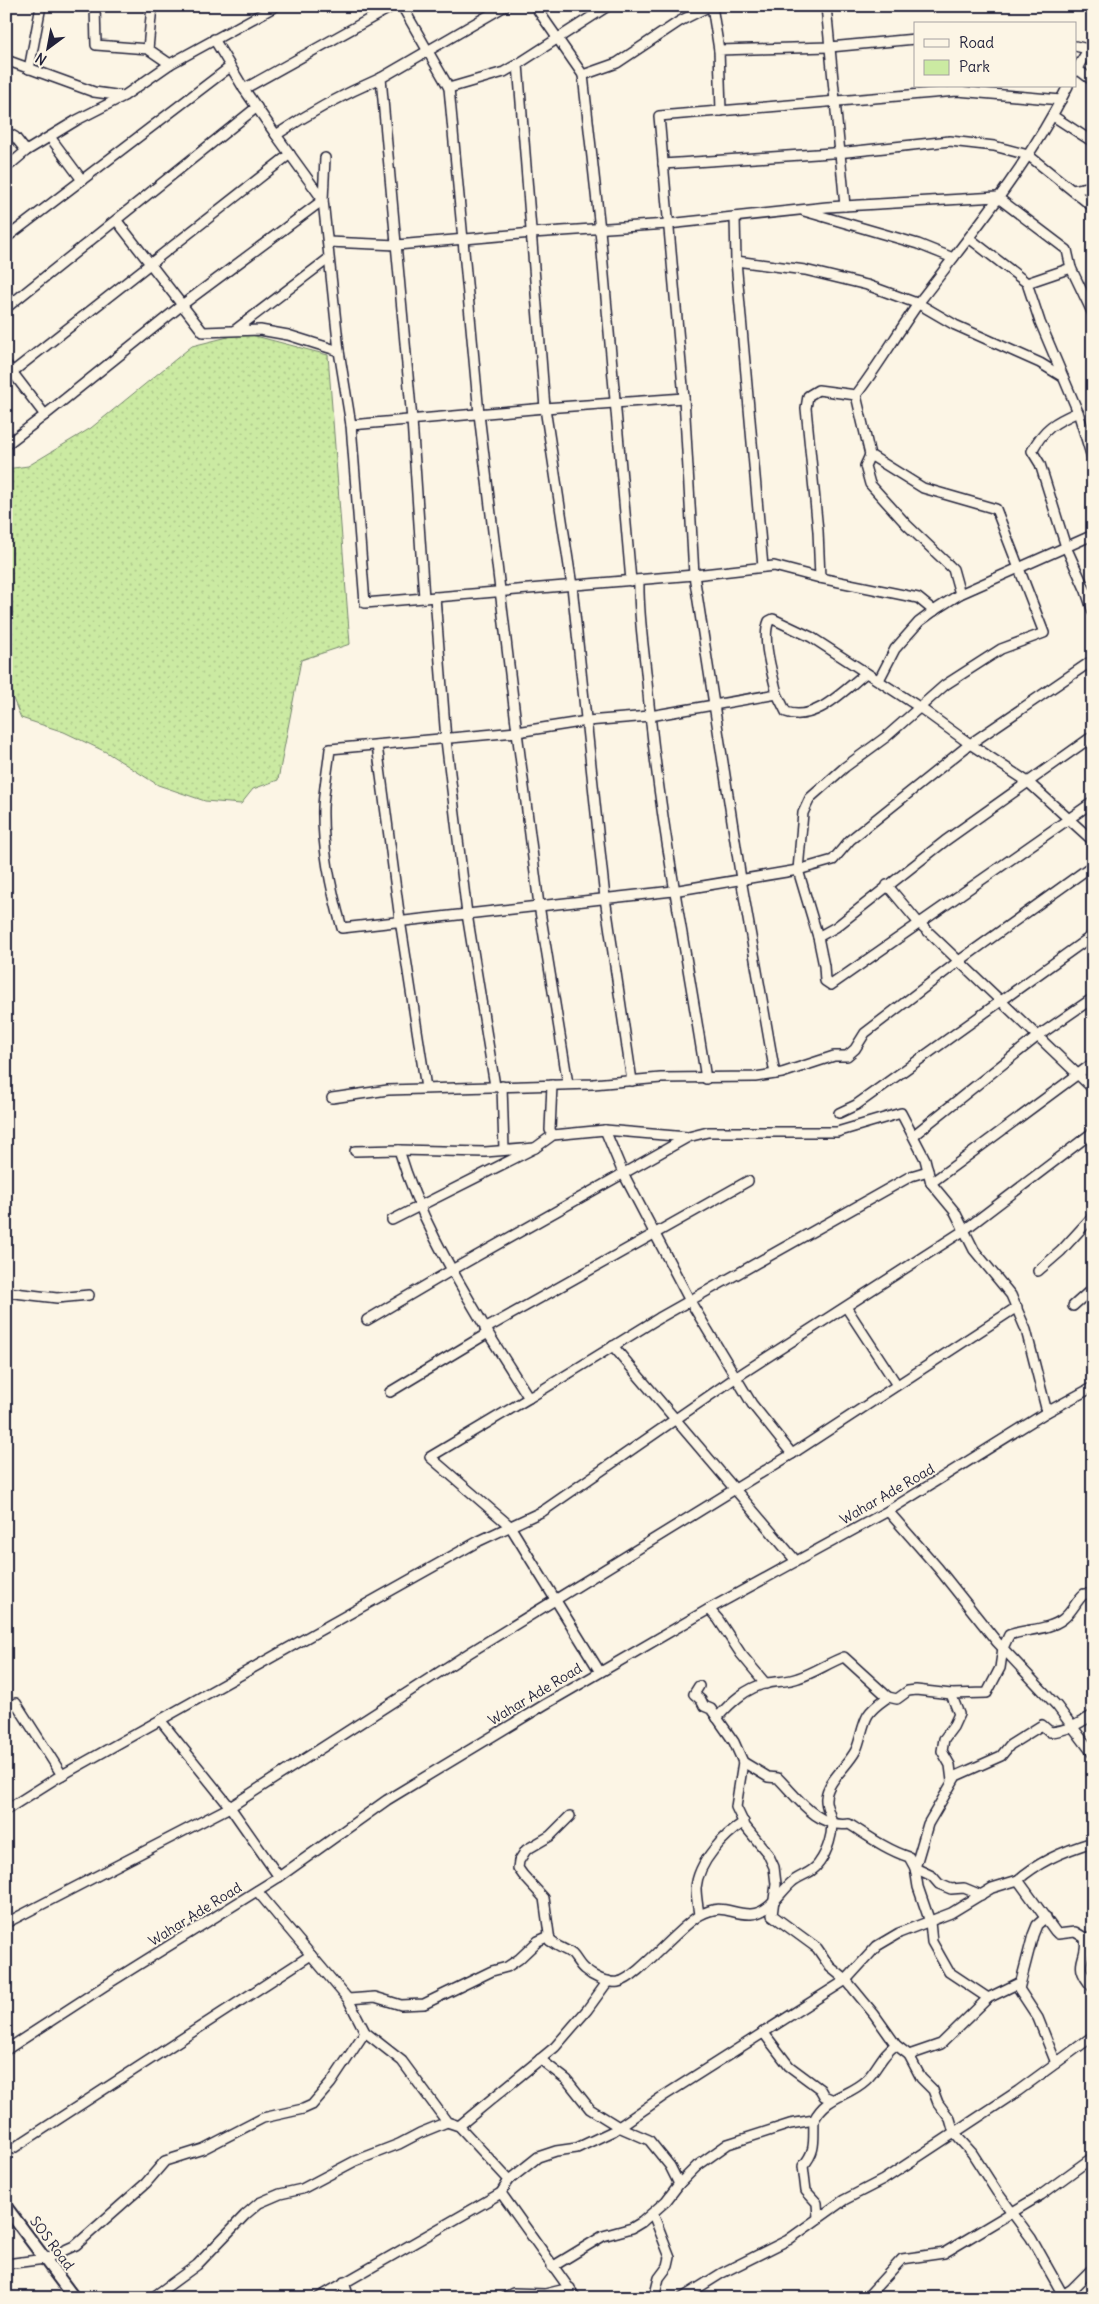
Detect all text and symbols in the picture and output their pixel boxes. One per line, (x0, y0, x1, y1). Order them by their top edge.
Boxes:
north arrow (22, 22, 72, 72)
legend (914, 22, 1076, 88)
text: Road (959, 33, 994, 52)
text: N (32, 49, 50, 69)
text: Park (959, 57, 990, 76)
street label: Wahar Ade Road (836, 1460, 938, 1528)
street label: Wahar Ade Road (485, 1659, 585, 1729)
street label: Wahar Ade Road (145, 1878, 245, 1950)
street label: SOS Road (26, 2213, 78, 2273)

